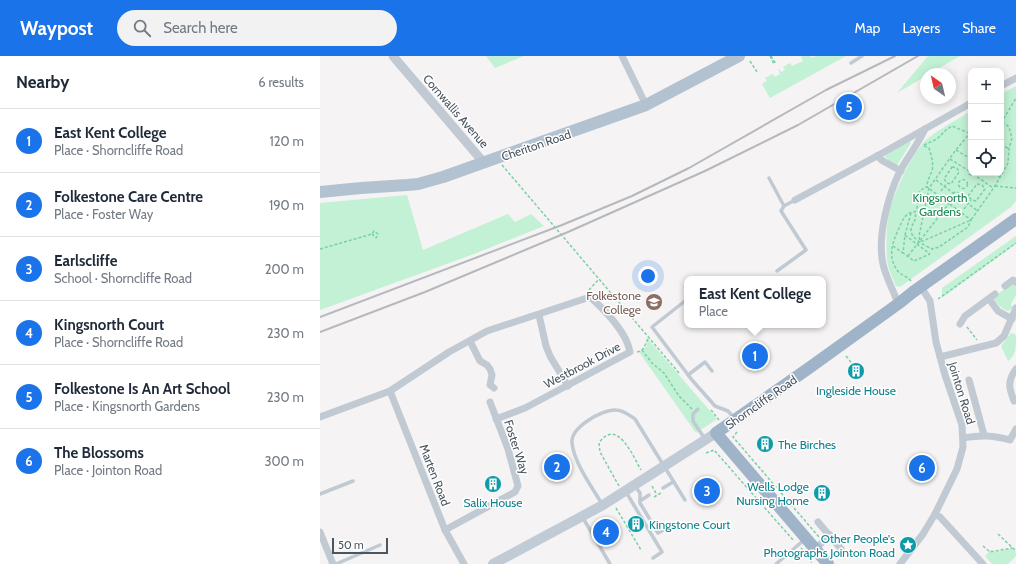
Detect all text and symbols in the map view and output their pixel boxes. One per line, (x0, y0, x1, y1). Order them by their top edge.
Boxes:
search box (117, 10, 397, 46)
text: Waypost (20, 17, 93, 40)
icon: search (131, 17, 153, 39)
text: Search here (163, 19, 238, 37)
text: Map (855, 19, 880, 37)
text: Layers (902, 19, 940, 37)
text: Share (962, 19, 996, 37)
north arrow (920, 68, 956, 104)
map controls (968, 68, 1004, 176)
button: + (968, 68, 1004, 104)
street label: Cornwallis Avenue (420, 71, 492, 151)
text: Nearby (16, 72, 69, 92)
text: 6 results (258, 74, 304, 90)
pin: 5 (836, 92, 862, 122)
button: − (968, 104, 1004, 140)
text: East Kent College (54, 124, 166, 142)
street label: Cheriton Road (499, 126, 573, 164)
text: 1 (27, 133, 31, 149)
text: 120 m (270, 133, 304, 149)
button: locate (968, 140, 1004, 176)
text: Place · Shorncliffe Road (54, 142, 183, 158)
text: Folkestone Care Centre (54, 188, 203, 206)
park label: Kingsnorth Gardens (913, 190, 967, 219)
text: 2 (26, 197, 32, 213)
text: 190 m (269, 197, 304, 213)
text: Place · Foster Way (54, 206, 153, 222)
text: Earlscliffe (54, 252, 117, 270)
text: 3 (25, 261, 33, 277)
text: 200 m (265, 261, 304, 277)
your location (638, 266, 658, 286)
text: School · Shorncliffe Road (54, 270, 192, 286)
popup (684, 276, 826, 328)
text: East Kent College (699, 285, 811, 303)
place label: Folkestone College (586, 288, 641, 317)
school or university icon: Folkestone College (644, 292, 664, 312)
text: Place (699, 303, 728, 319)
text: Kingsnorth Court (54, 316, 164, 334)
text: 4 (25, 325, 33, 341)
text: 230 m (267, 325, 304, 341)
text: Place · Shorncliffe Road (54, 334, 183, 350)
street label: Westbrook Drive (541, 339, 623, 391)
pin: 1 (742, 341, 768, 371)
street label: Jointon Road (945, 359, 979, 426)
building icon: Ingleside House (846, 361, 866, 381)
street label: Shorncliffe Road (722, 372, 800, 432)
text: Folkestone Is An Art School (54, 380, 231, 398)
place label: Ingleside House (816, 383, 896, 398)
text: 5 (26, 389, 32, 405)
text: 230 m (267, 389, 304, 405)
text: Place · Kingsnorth Gardens (54, 398, 200, 414)
street label: Foster Way (501, 418, 533, 476)
building icon: The Birches (755, 434, 775, 454)
place label: The Birches (778, 437, 836, 452)
street label: Marten Road (416, 442, 454, 508)
text: The Blossoms (54, 444, 144, 462)
pin: 2 (544, 452, 570, 482)
text: 6 (25, 453, 33, 469)
text: 300 m (264, 453, 304, 469)
pin: 6 (909, 453, 935, 483)
text: Place · Jointon Road (54, 462, 162, 478)
building icon: Salix House (483, 474, 503, 494)
pin: 3 (694, 476, 720, 506)
place label: Wells Lodge Nursing Home (736, 479, 809, 508)
building icon: Wells Lodge Nursing Home (812, 483, 832, 503)
place label: Salix House (464, 495, 522, 510)
building icon: Kingstone Court (626, 514, 646, 534)
pin: 4 (593, 517, 619, 547)
place label: Kingstone Court (649, 517, 730, 532)
place label: Other People's Photographs Jointon Road (764, 531, 895, 560)
place icon: Other People's Photographs Jointon Road (898, 535, 918, 555)
scale bar (332, 536, 388, 555)
text: 50 m (338, 538, 364, 552)

